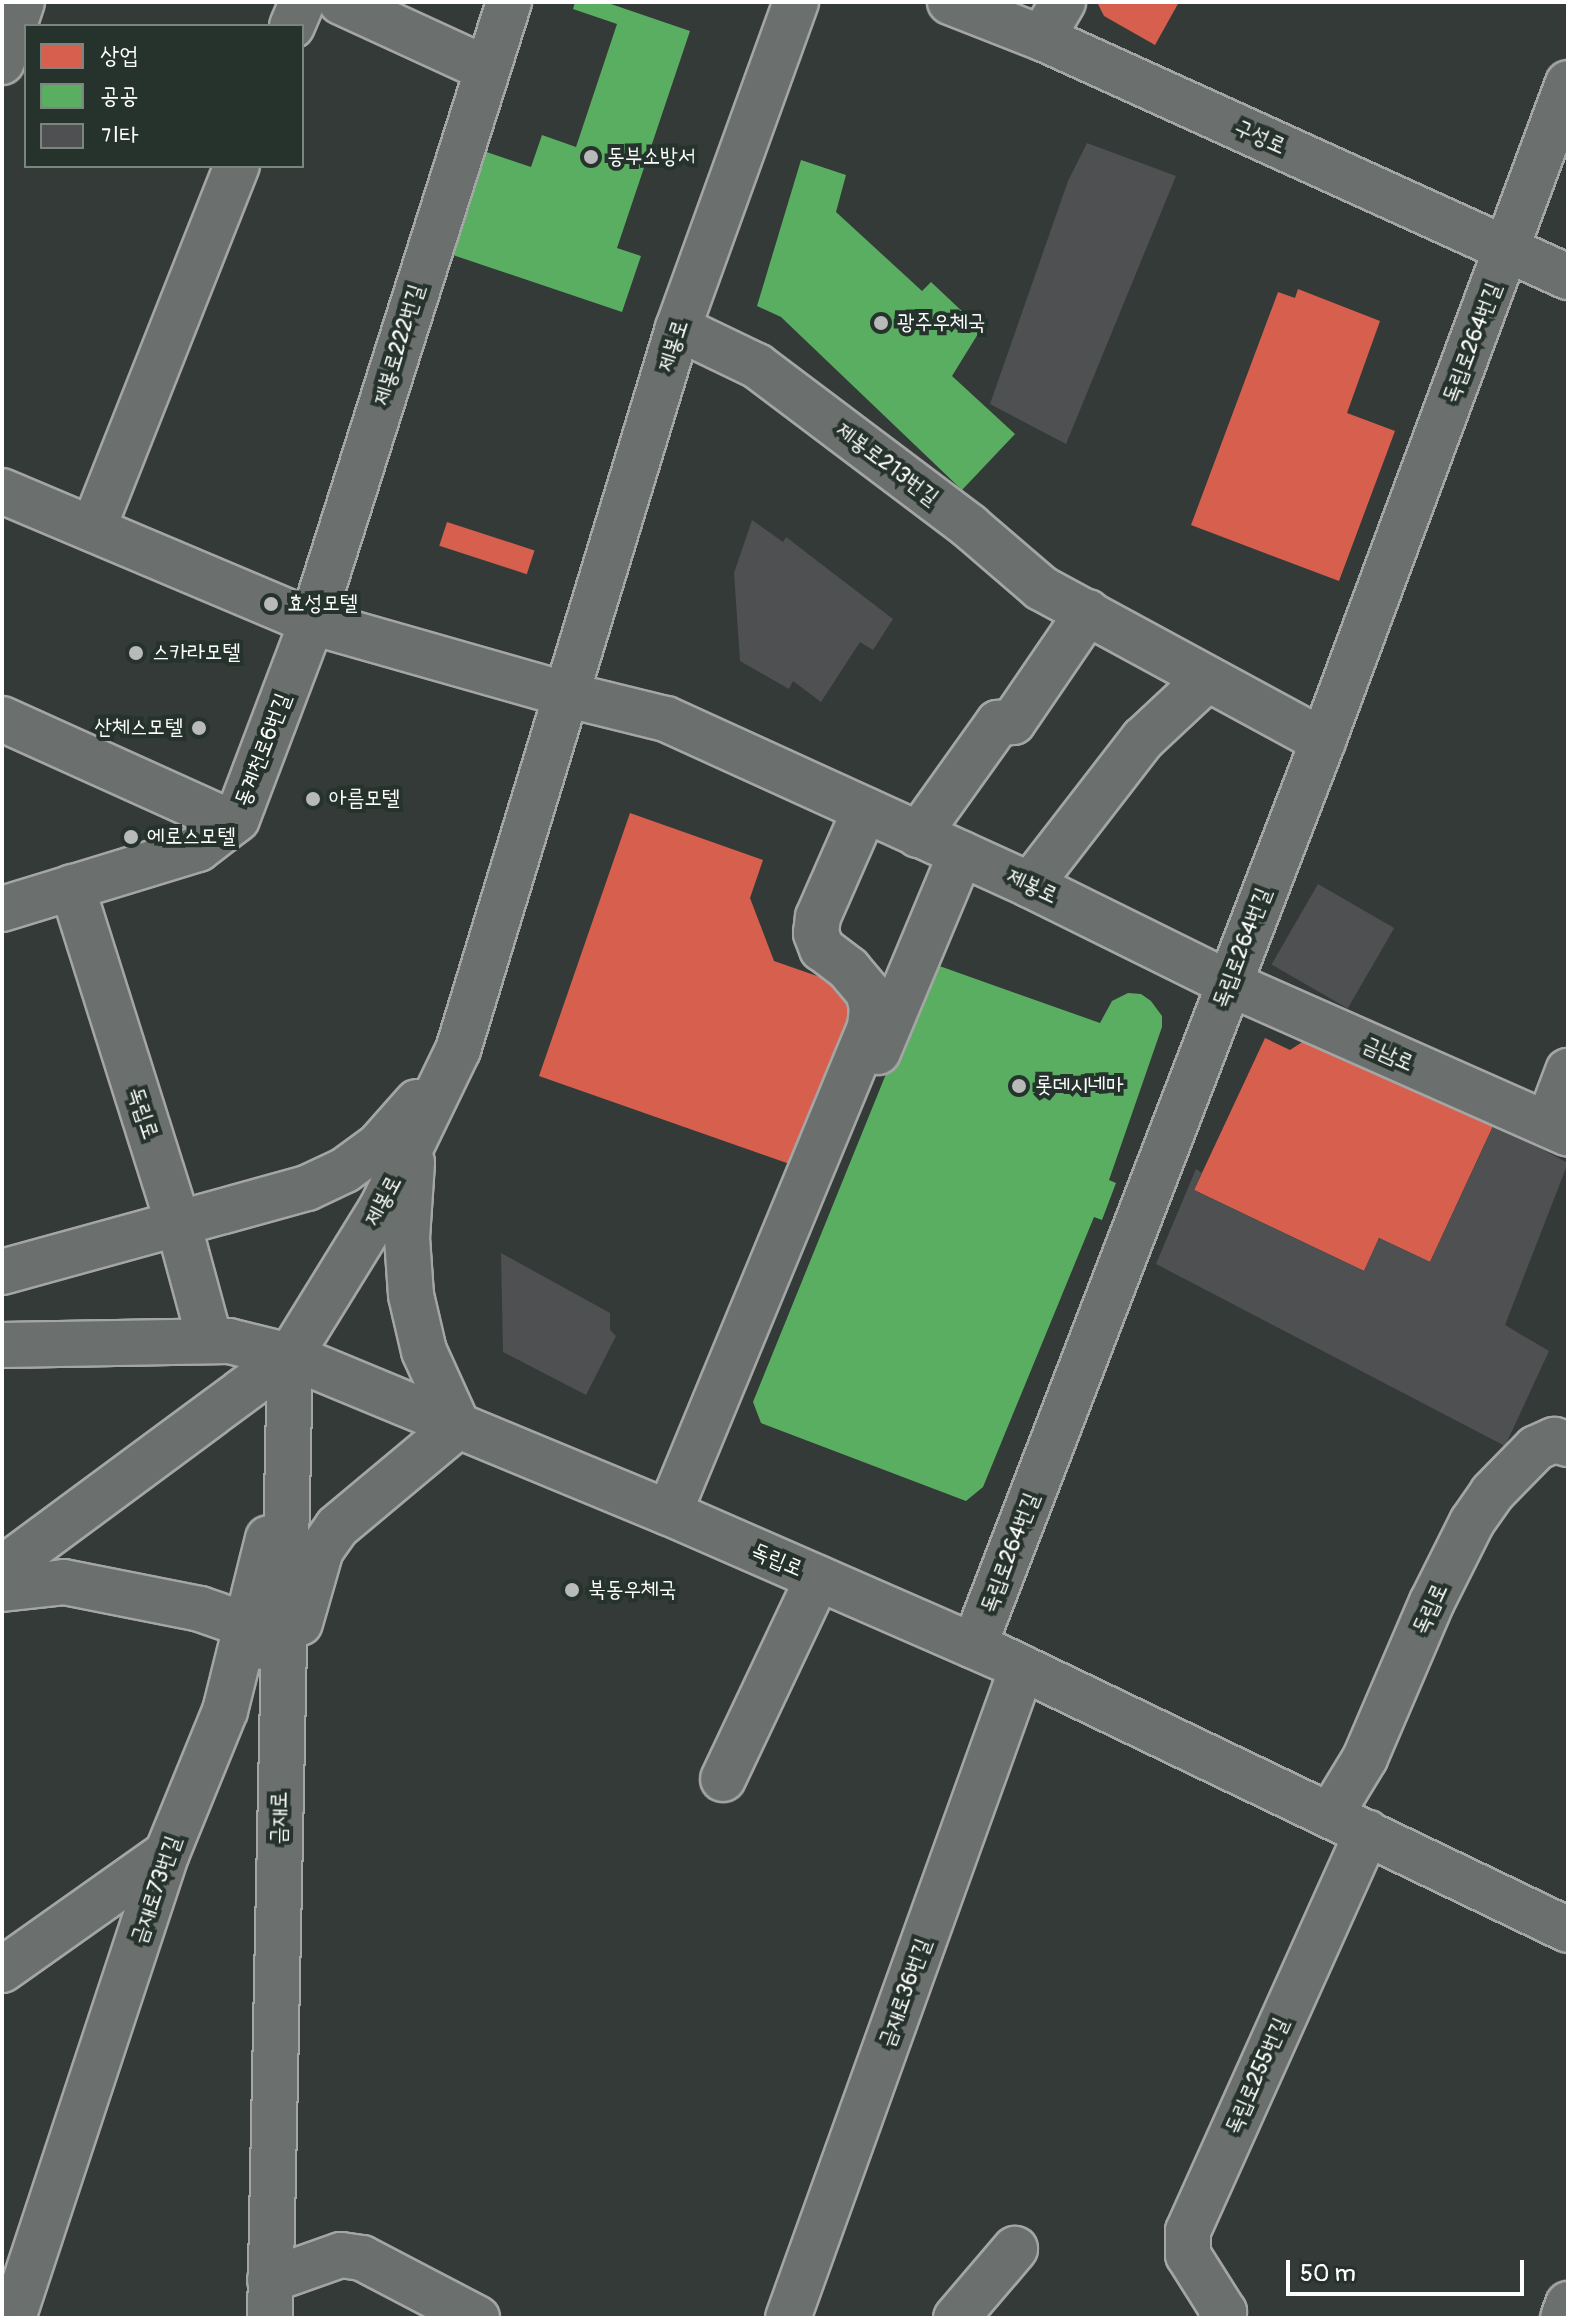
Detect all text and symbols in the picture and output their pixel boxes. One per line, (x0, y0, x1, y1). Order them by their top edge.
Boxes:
legend (24, 24, 304, 168)
text: 상업 (100, 41, 139, 70)
text: 공공 (100, 81, 139, 110)
street label: 구성로 (1230, 114, 1290, 160)
text: 기타 (100, 121, 139, 150)
place label: 동부소방서 (607, 144, 696, 170)
marker: 동부소방서 (582, 148, 600, 166)
street label: 독립로264번길 (1437, 279, 1507, 407)
street label: 제봉로222번길 (368, 281, 430, 409)
place label: 광주우체국 (897, 310, 986, 336)
marker: 광주우체국 (872, 314, 890, 332)
street label: 제봉로 (652, 317, 694, 375)
street label: 제봉로213번길 (830, 417, 944, 511)
place label: 효성모텔 (287, 591, 358, 617)
marker: 효성모텔 (262, 595, 280, 613)
place label: 스카라모텔 (152, 640, 241, 666)
marker: 스카라모텔 (127, 644, 145, 662)
street label: 동계천로6번길 (229, 690, 297, 810)
place label: 산체스모텔 (94, 715, 183, 741)
marker: 산체스모텔 (190, 719, 208, 737)
place label: 아름모텔 (329, 786, 400, 812)
marker: 아름모텔 (304, 790, 322, 808)
place label: 에로스모텔 (147, 824, 236, 850)
marker: 에로스모텔 (122, 828, 140, 846)
street label: 제봉로 (1002, 863, 1062, 909)
street label: 독립로264번길 (1207, 884, 1277, 1012)
street label: 금남로 (1358, 1031, 1418, 1077)
place label: 롯데시네마 (1035, 1073, 1124, 1099)
marker: 롯데시네마 (1010, 1077, 1028, 1095)
street label: 독립로 (122, 1084, 164, 1142)
street label: 제봉로 (359, 1171, 407, 1231)
street label: 독립로264번길 (975, 1489, 1045, 1617)
street label: 독립로 (747, 1537, 807, 1583)
place label: 북동우체국 (588, 1577, 677, 1603)
street label: 독립로 (1407, 1579, 1453, 1639)
marker: 북동우체국 (563, 1581, 581, 1599)
street label: 금재로 (265, 1791, 293, 1845)
street label: 금재로73번길 (125, 1833, 187, 1947)
street label: 금재로36번길 (873, 1935, 937, 2051)
street label: 독립로255번길 (1220, 2014, 1294, 2138)
scale bar (1290, 2244, 1528, 2294)
text: 50 m (1300, 2259, 1356, 2288)

